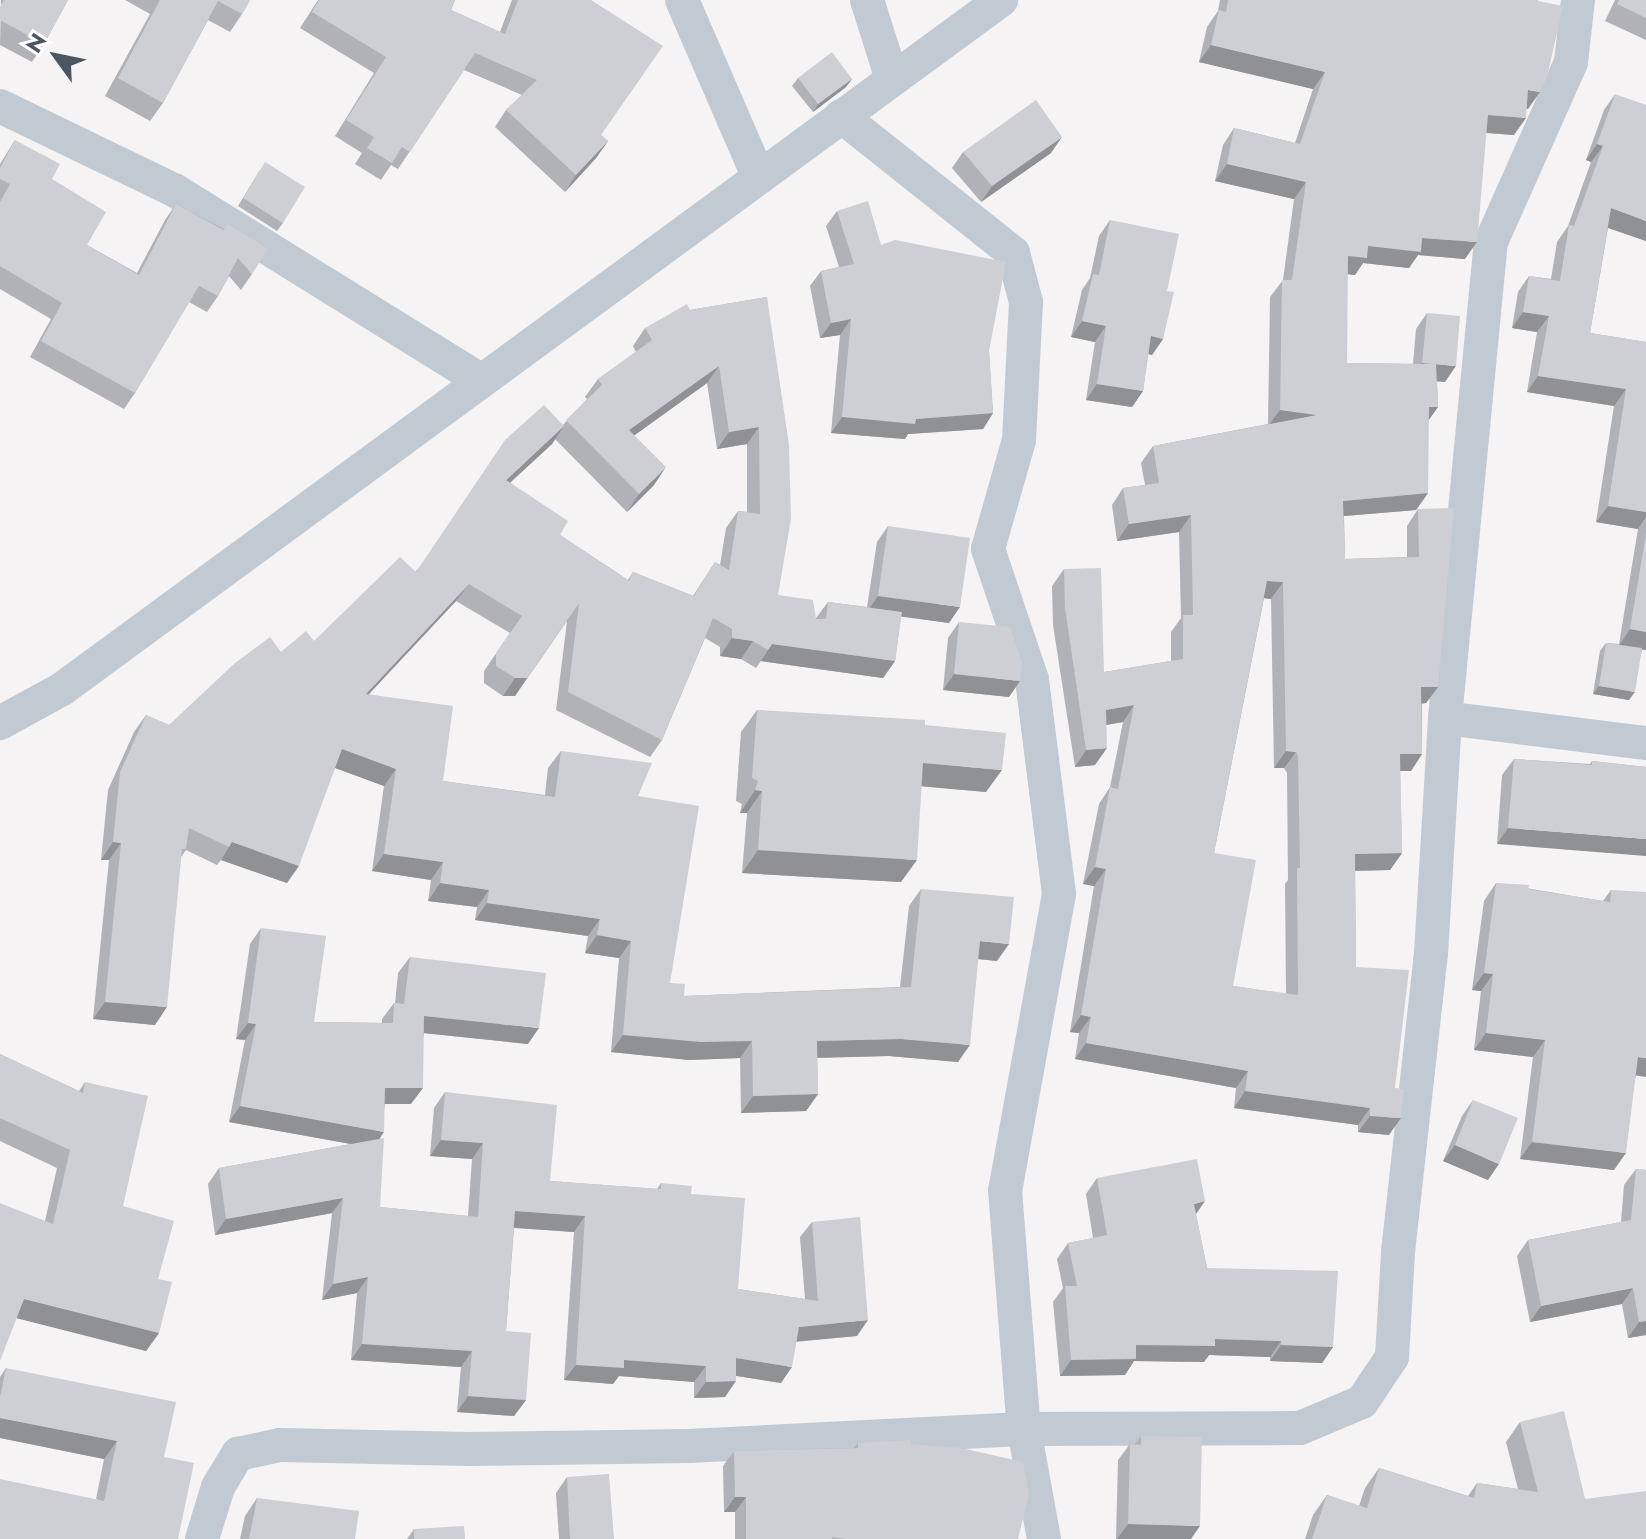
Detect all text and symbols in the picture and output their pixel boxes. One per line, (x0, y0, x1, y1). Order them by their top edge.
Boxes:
north arrow (16, 16, 96, 96)
text: N (18, 27, 54, 59)

